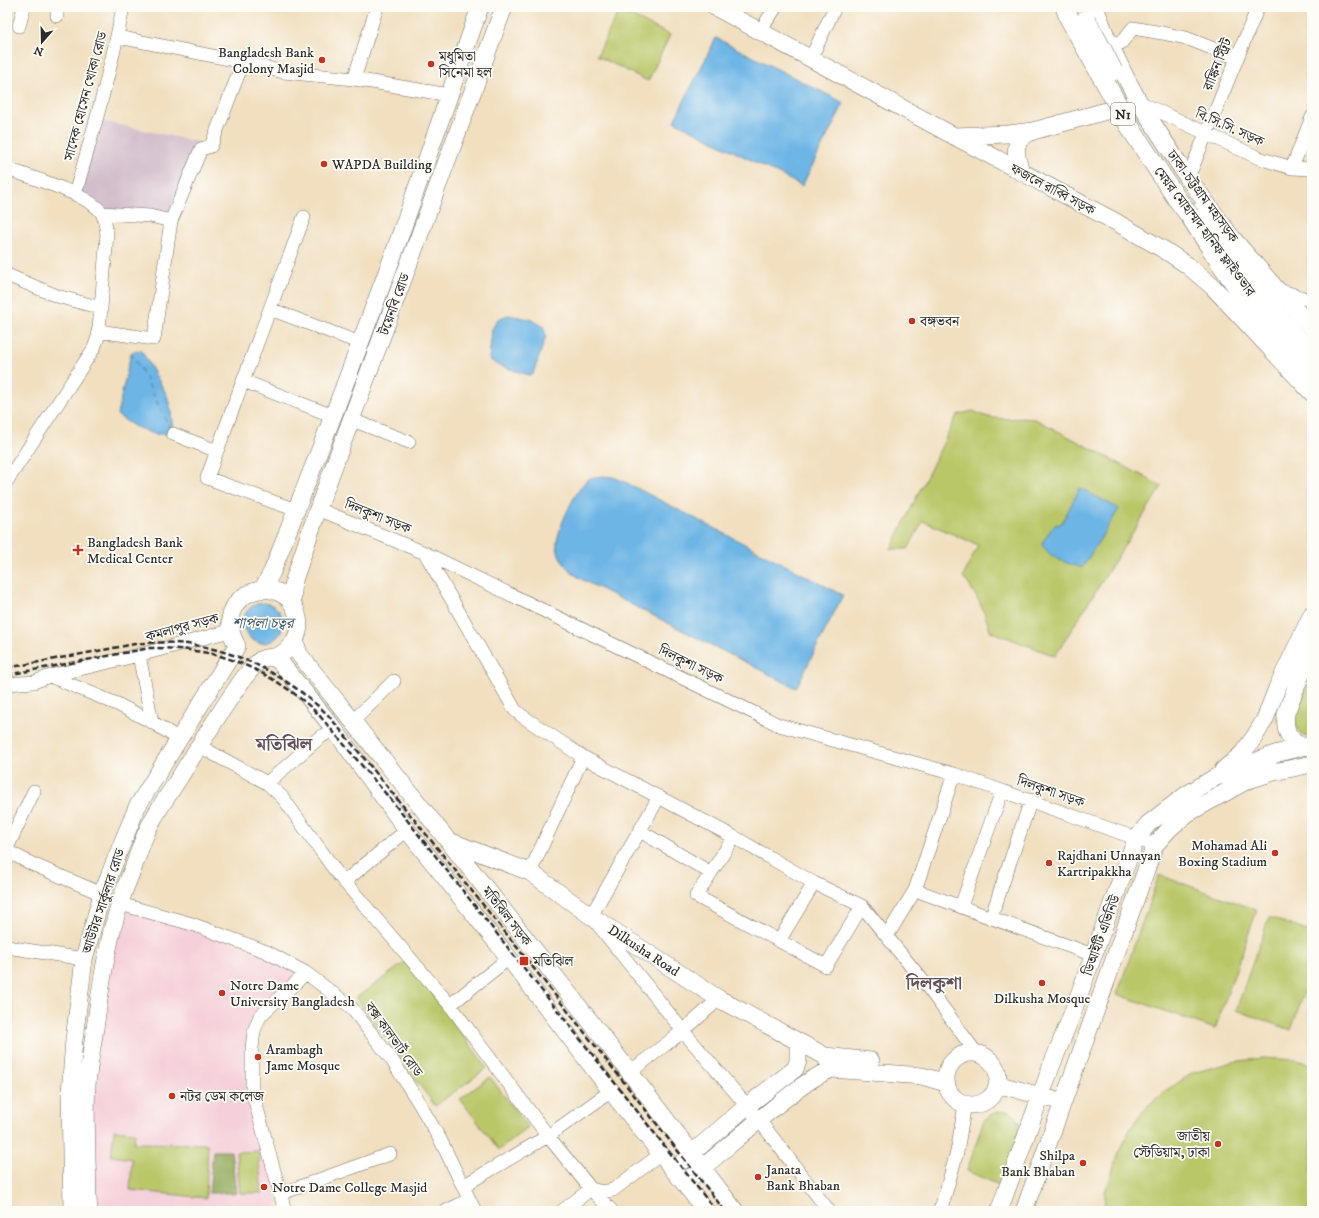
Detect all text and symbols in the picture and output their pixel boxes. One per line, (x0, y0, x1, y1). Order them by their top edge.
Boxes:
north arrow (22, 22, 62, 62)
street label: সাদেক হোসেন খোকা রোড (60, 29, 112, 164)
street label: রাঙ্কিন স্ট্রিট (1199, 35, 1237, 94)
text: N (32, 42, 46, 59)
place label: Bangladesh Bank Colony Masjid (218, 44, 314, 78)
place label: মধুমিতা সিনেমা হল (438, 48, 493, 82)
marker: Bangladesh Bank Colony Masjid (317, 55, 327, 65)
marker: মধুমিতা সিনেমা হল (426, 59, 436, 69)
road number: N1 (1111, 103, 1135, 125)
street label: বি.সি.সি. সড়ক (1192, 104, 1268, 151)
street label: ঢাকা-চট্টগ্রাম মহাসড়ক (1162, 145, 1243, 247)
place label: WAPDA Building (331, 156, 432, 174)
marker: WAPDA Building (319, 159, 329, 169)
street label: ফজলে রাব্বি সড়ক (1006, 160, 1099, 220)
street label: মেয়র মোহাম্মদ হানিফ ফ্লাইওভার (1149, 162, 1260, 301)
street label: টয়েনবি রোড (375, 270, 415, 339)
place label: বঙ্গভবন (919, 313, 960, 331)
marker: বঙ্গভবন (907, 316, 917, 326)
street label: দিলকুশা সড়ক (341, 495, 414, 539)
place label: Bangladesh Bank Medical Center (87, 534, 183, 568)
marker: Bangladesh Bank Medical Center (72, 544, 84, 556)
street label: কমলাপুর সড়ক (143, 609, 222, 647)
water label: শাপলা চত্বর (233, 614, 297, 633)
street label: দিলকুশা সড়ক (654, 641, 727, 689)
district label: মতিঝিল (255, 734, 313, 756)
street label: দিলকুশা সড়ক (1014, 772, 1088, 812)
place label: Mohamad Ali Boxing Stadium (1178, 837, 1267, 871)
street label: আউটার সার্কুলার রোড (77, 845, 130, 957)
place label: Rajdhani Unnayan Kartripakkha (1057, 847, 1161, 881)
marker: Mohamad Ali Boxing Stadium (1270, 848, 1280, 858)
marker: Rajdhani Unnayan Kartripakkha (1044, 858, 1054, 868)
street label: মতিঝিল সড়ক (477, 883, 536, 951)
street label: ডিআইটি এভিনিউ (1078, 891, 1125, 979)
street label: Dilkusha Road (604, 921, 683, 981)
place label: মতিঝিল (532, 953, 575, 971)
marker: মতিঝিল (518, 955, 530, 967)
district label: দিলকুশা (905, 973, 962, 995)
place label: Notre Dame University Bangladesh (230, 977, 355, 1011)
marker: Dilkusha Mosque (1037, 978, 1047, 988)
marker: Notre Dame University Bangladesh (217, 988, 227, 998)
place label: Dilkusha Mosque (994, 990, 1090, 1008)
street label: বক্স কালভার্ট রোড (360, 997, 428, 1081)
place label: Arambagh Jame Mosque (264, 1041, 340, 1075)
marker: Arambagh Jame Mosque (253, 1052, 263, 1062)
place label: নটর ডেম কলেজ (179, 1088, 265, 1106)
marker: নটর ডেম কলেজ (167, 1091, 177, 1101)
place label: জাতীয় স্টেডিয়াম, ঢাকা (1133, 1128, 1211, 1162)
marker: জাতীয় স্টেডিয়াম, ঢাকা (1213, 1139, 1223, 1149)
place label: Shilpa Bank Bhaban (1001, 1147, 1076, 1181)
marker: Shilpa Bank Bhaban (1078, 1158, 1088, 1168)
place label: Janata Bank Bhaban (764, 1161, 841, 1195)
marker: Janata Bank Bhaban (753, 1172, 763, 1182)
place label: Notre Dame College Masjid (272, 1179, 427, 1197)
marker: Notre Dame College Masjid (259, 1182, 269, 1192)

